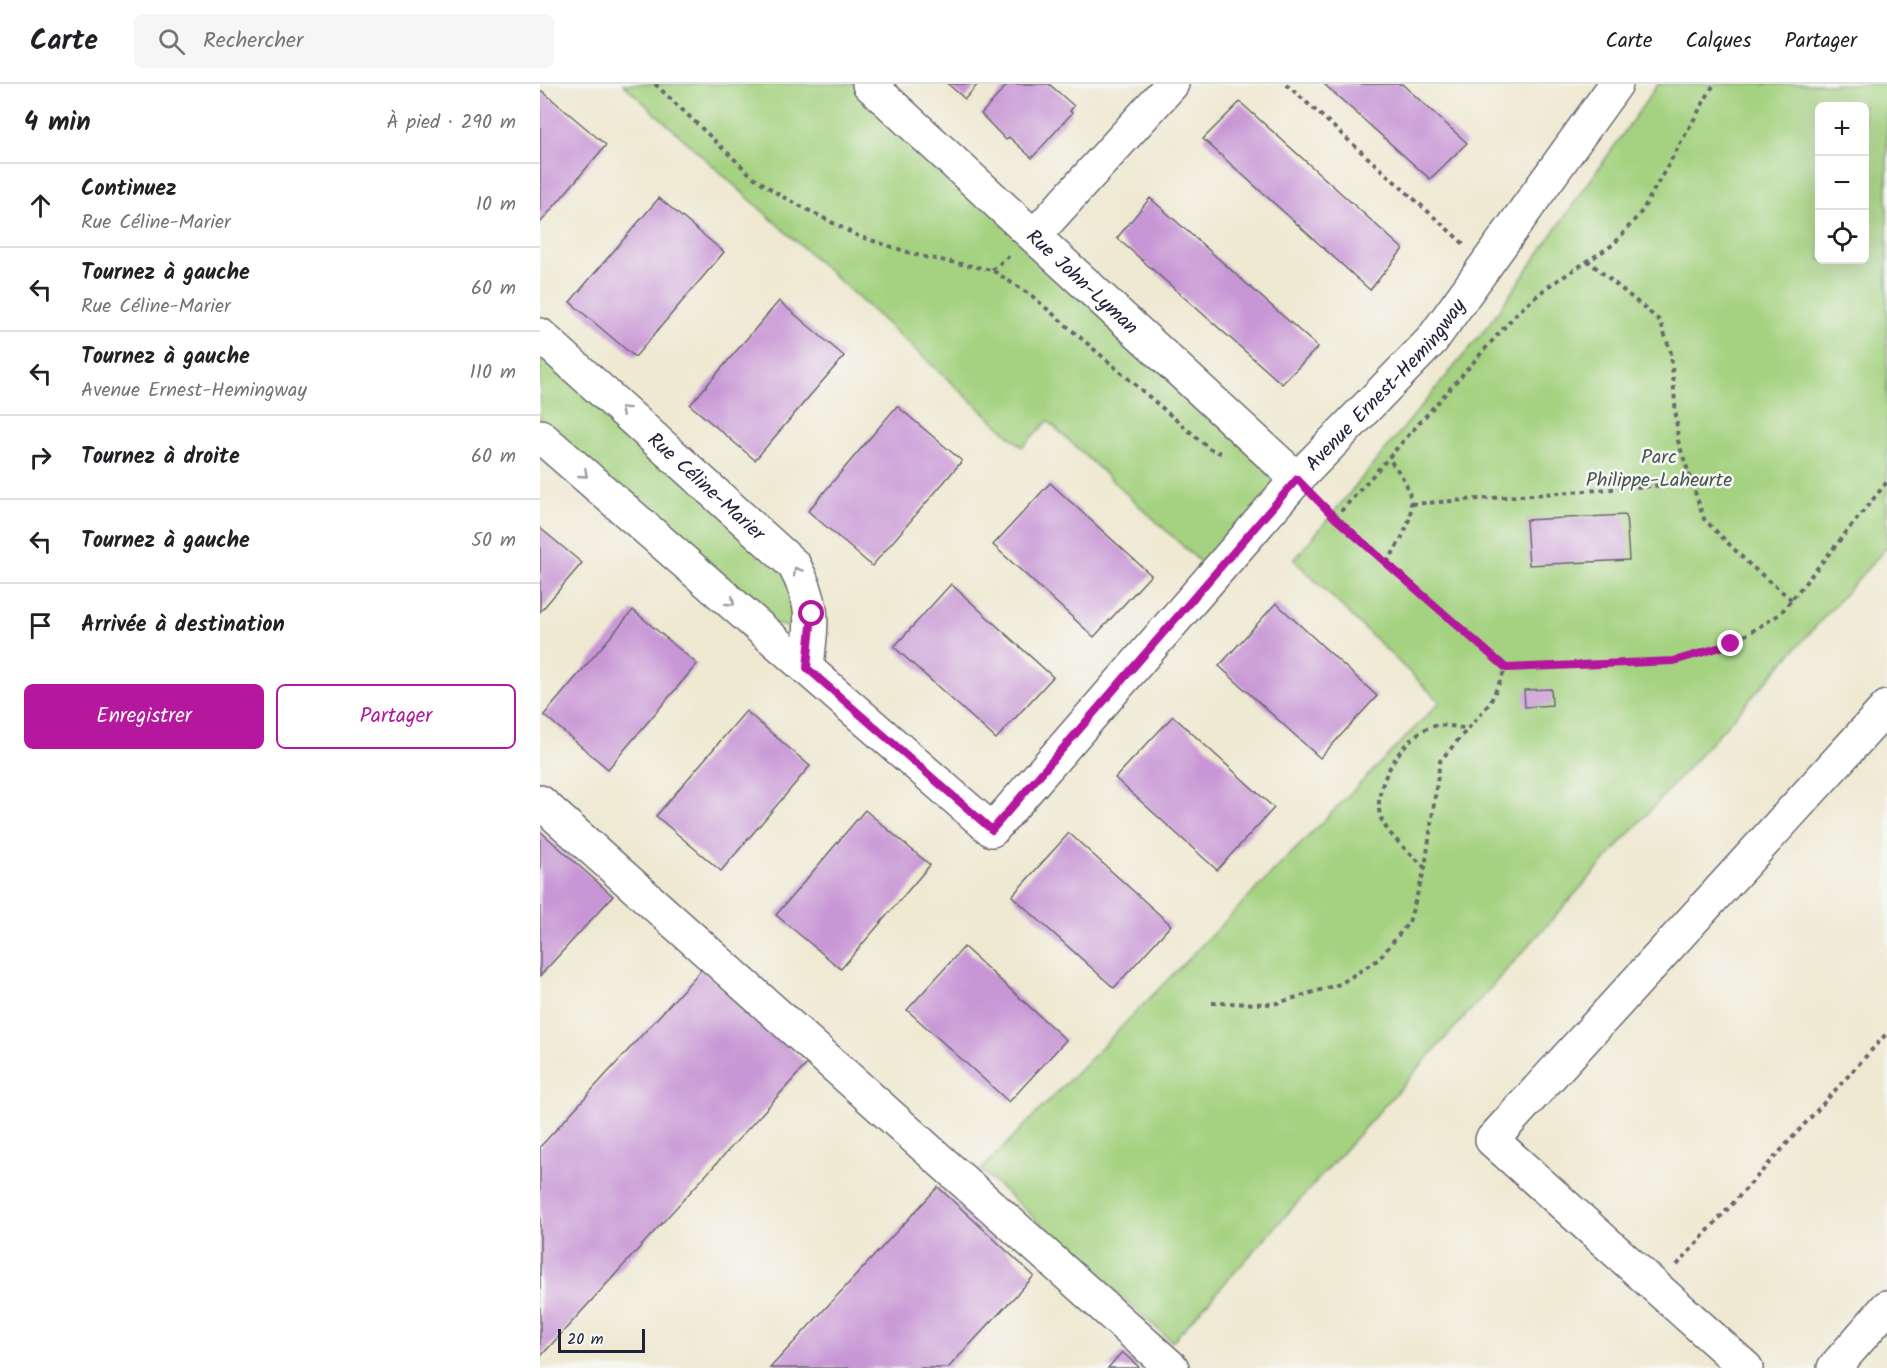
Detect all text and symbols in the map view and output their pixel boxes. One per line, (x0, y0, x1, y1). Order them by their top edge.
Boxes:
search box (134, 14, 554, 68)
text: Carte (30, 19, 98, 64)
text: Rechercher (203, 24, 303, 59)
icon: search (155, 25, 188, 58)
text: Carte (1605, 25, 1652, 58)
text: Calques (1685, 25, 1751, 58)
text: Partager (1784, 25, 1857, 58)
text: 4 min (24, 102, 91, 144)
map controls (1815, 102, 1869, 264)
button: + (1815, 102, 1869, 156)
text: À pied · 290 m (386, 107, 516, 139)
button: − (1815, 156, 1869, 210)
text: Continuez (81, 172, 177, 207)
icon: ahead (24, 189, 57, 222)
text: 10 m (476, 189, 516, 221)
text: Rue Céline-Marier (81, 207, 231, 239)
button: locate (1815, 210, 1869, 264)
street label: Rue John-Lyman (1018, 222, 1145, 343)
text: Tournez à gauche (81, 256, 250, 291)
icon: left (24, 273, 57, 306)
text: 60 m (471, 273, 516, 305)
text: Rue Céline-Marier (81, 291, 231, 323)
street label: Avenue Ernest-Hemingway (1298, 292, 1475, 480)
text: Tournez à gauche (81, 340, 250, 375)
icon: left (24, 357, 57, 390)
text: 110 m (470, 357, 516, 389)
text: Avenue Ernest-Hemingway (81, 375, 307, 407)
one-way arrow (620, 406, 631, 417)
street label: Rue Céline-Marier (639, 425, 773, 551)
text: Tournez à droite (81, 440, 240, 475)
icon: right (24, 441, 57, 474)
text: 60 m (471, 441, 516, 473)
park label: Parc Philippe-Laheurte (1586, 442, 1732, 497)
one-way arrow (577, 467, 588, 478)
text: Tournez à gauche (81, 524, 250, 559)
icon: left (24, 525, 57, 558)
text: 50 m (471, 525, 516, 557)
one-way arrow (793, 567, 804, 577)
one-way arrow (724, 595, 735, 606)
route start (798, 600, 824, 626)
text: Arrivée à destination (81, 608, 285, 643)
icon: arrive (24, 609, 57, 642)
route end (1717, 630, 1743, 656)
button: Enregistrer (24, 684, 264, 749)
button: Partager (276, 684, 516, 749)
scale bar (558, 1326, 645, 1354)
text: 20 m (567, 1327, 603, 1352)

